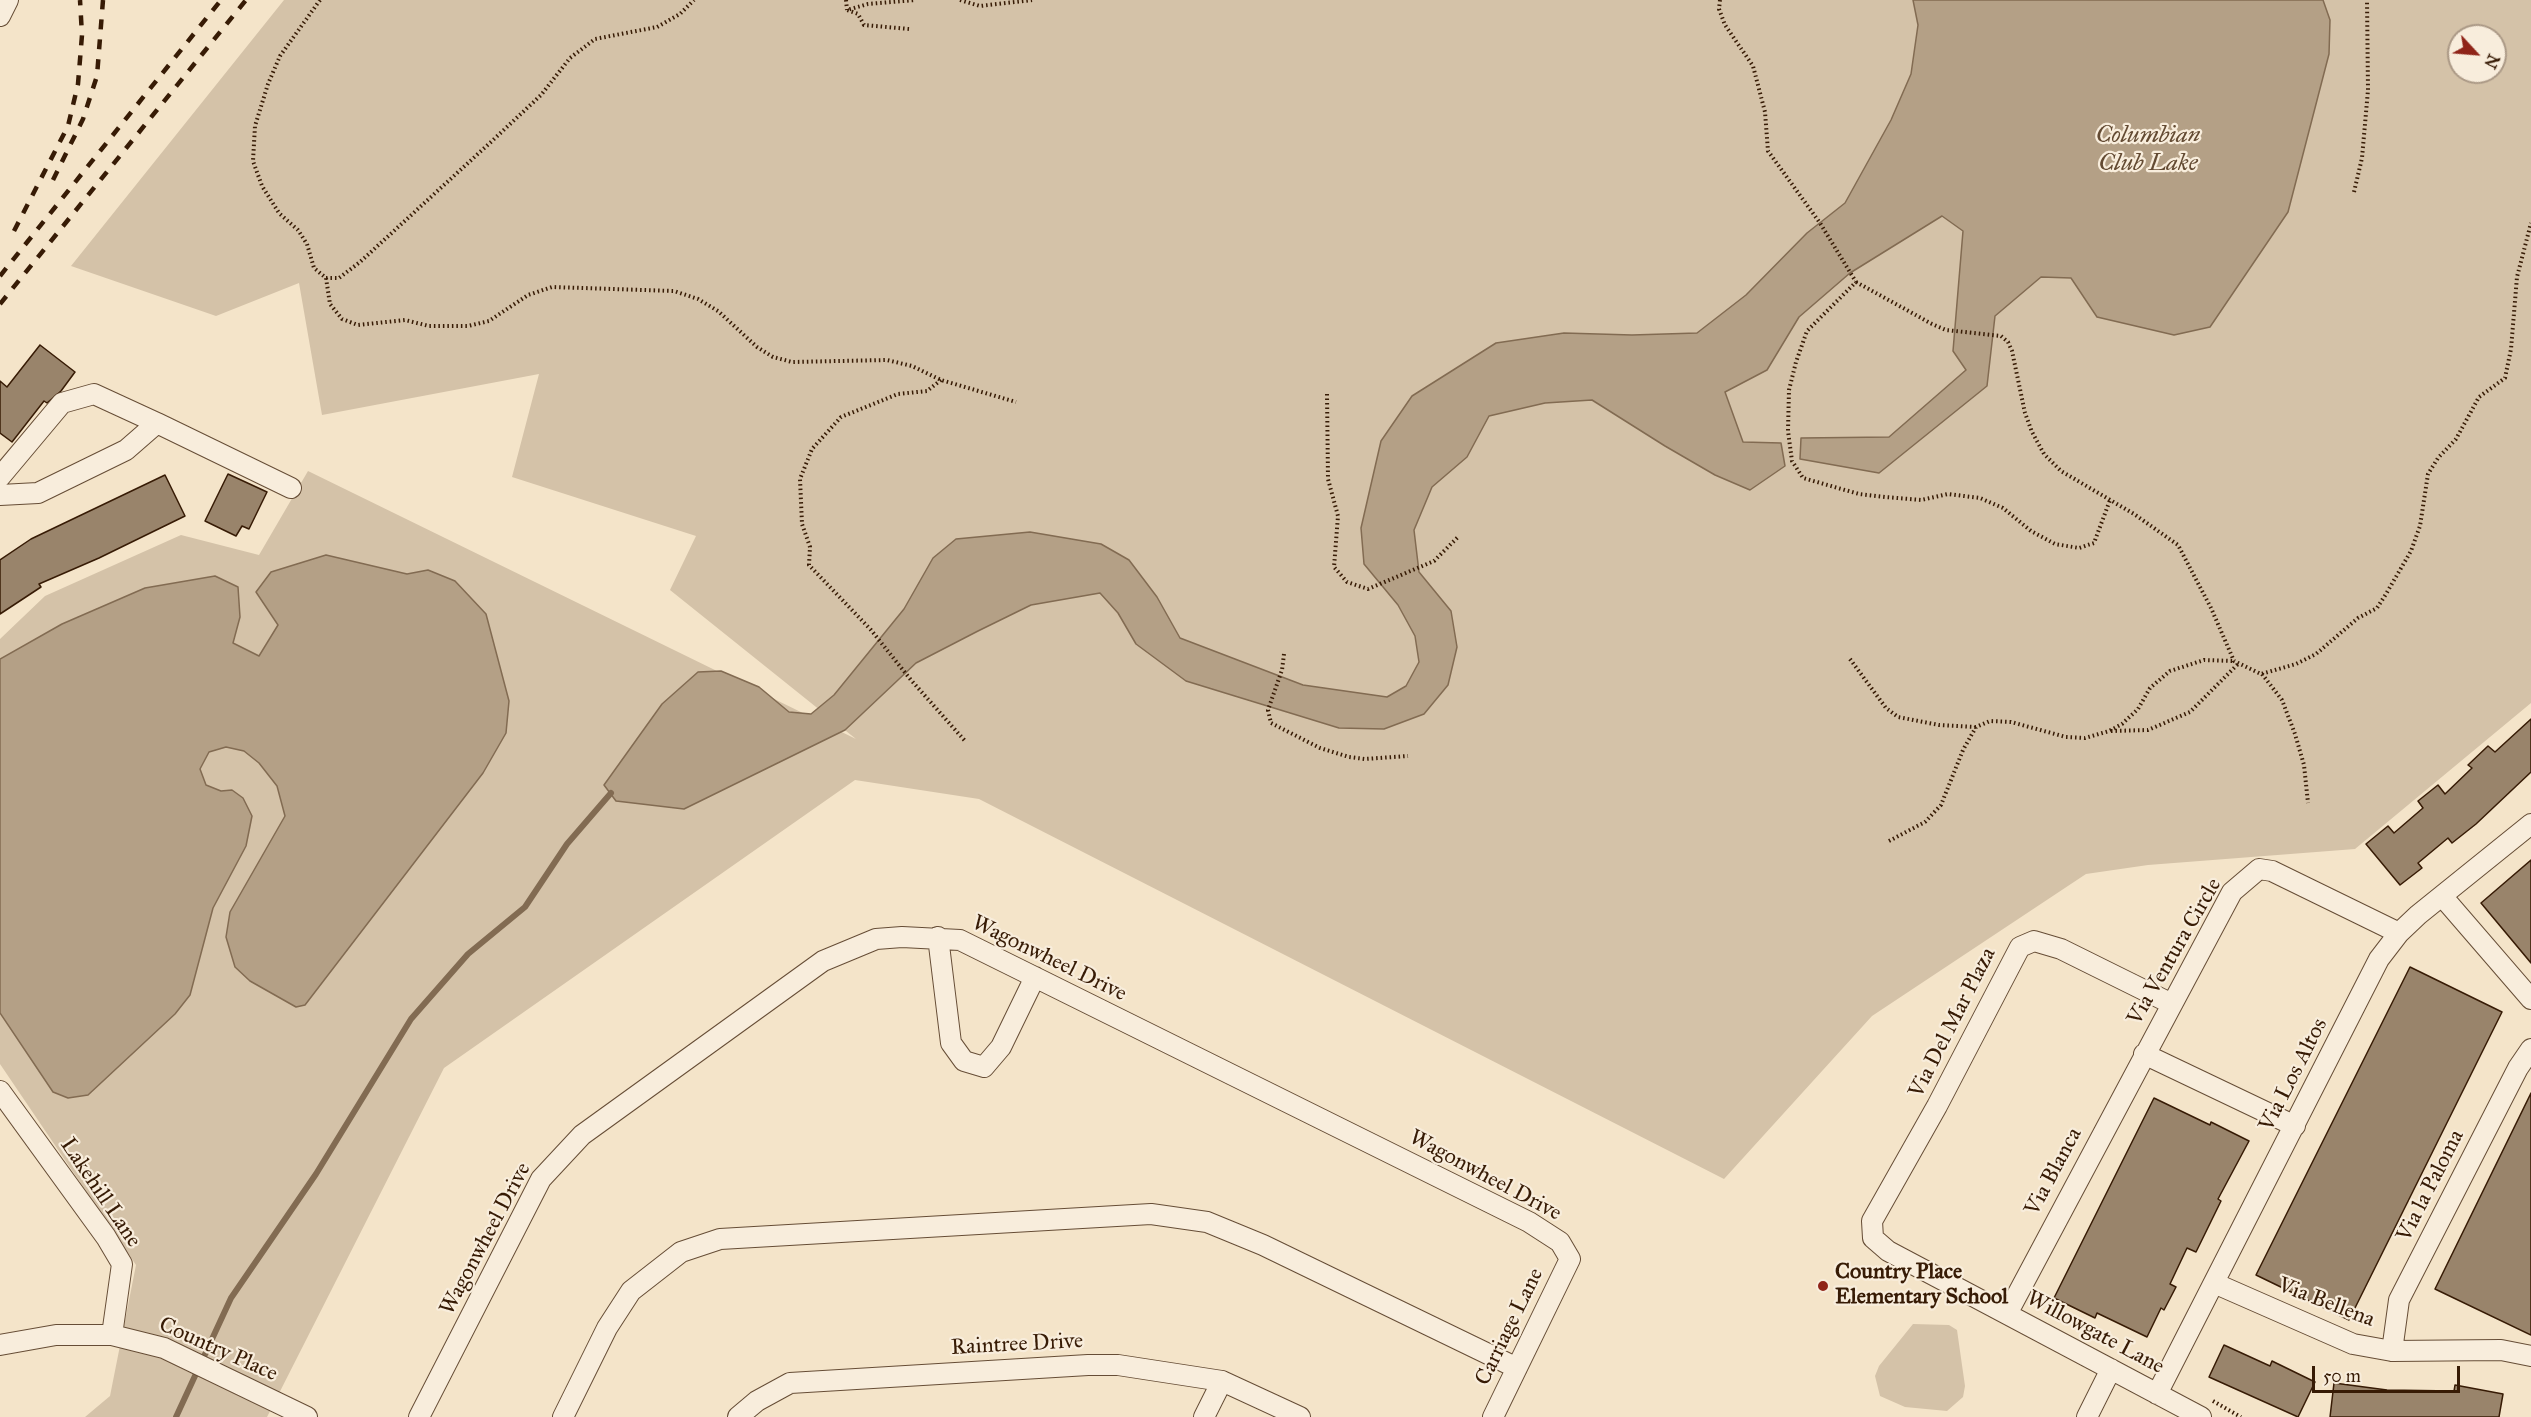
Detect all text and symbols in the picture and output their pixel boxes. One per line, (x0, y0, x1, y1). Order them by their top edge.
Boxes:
north arrow (2447, 24, 2507, 84)
text: N (2480, 51, 2503, 71)
water label: Columbian Club Lake (2096, 122, 2200, 178)
street label: Via Ventura Circle (2122, 874, 2228, 1030)
street label: Wagonwheel Drive (967, 910, 1131, 1008)
street label: Via Del Mar Plaza (1904, 944, 2002, 1102)
street label: Via Los Altos (2254, 1014, 2334, 1136)
street label: Via Blanca (2020, 1124, 2088, 1220)
street label: Wagonwheel Drive (1404, 1125, 1566, 1227)
street label: Via la Paloma (2392, 1126, 2470, 1246)
street label: Lakehill Lane (54, 1133, 146, 1253)
street label: Wagonwheel Drive (435, 1158, 537, 1320)
place label: Country Place Elementary School (1835, 1260, 2008, 1312)
street label: Carriage Lane (1470, 1264, 1550, 1390)
street label: Via Bellena (2274, 1273, 2378, 1333)
marker: Country Place Elementary School (1816, 1279, 1830, 1293)
street label: Willowgate Lane (2022, 1286, 2168, 1380)
street label: Country Place (155, 1312, 281, 1388)
street label: Raintree Drive (950, 1328, 1084, 1362)
scale bar (2315, 1354, 2464, 1392)
text: 50 m (2323, 1365, 2361, 1387)

